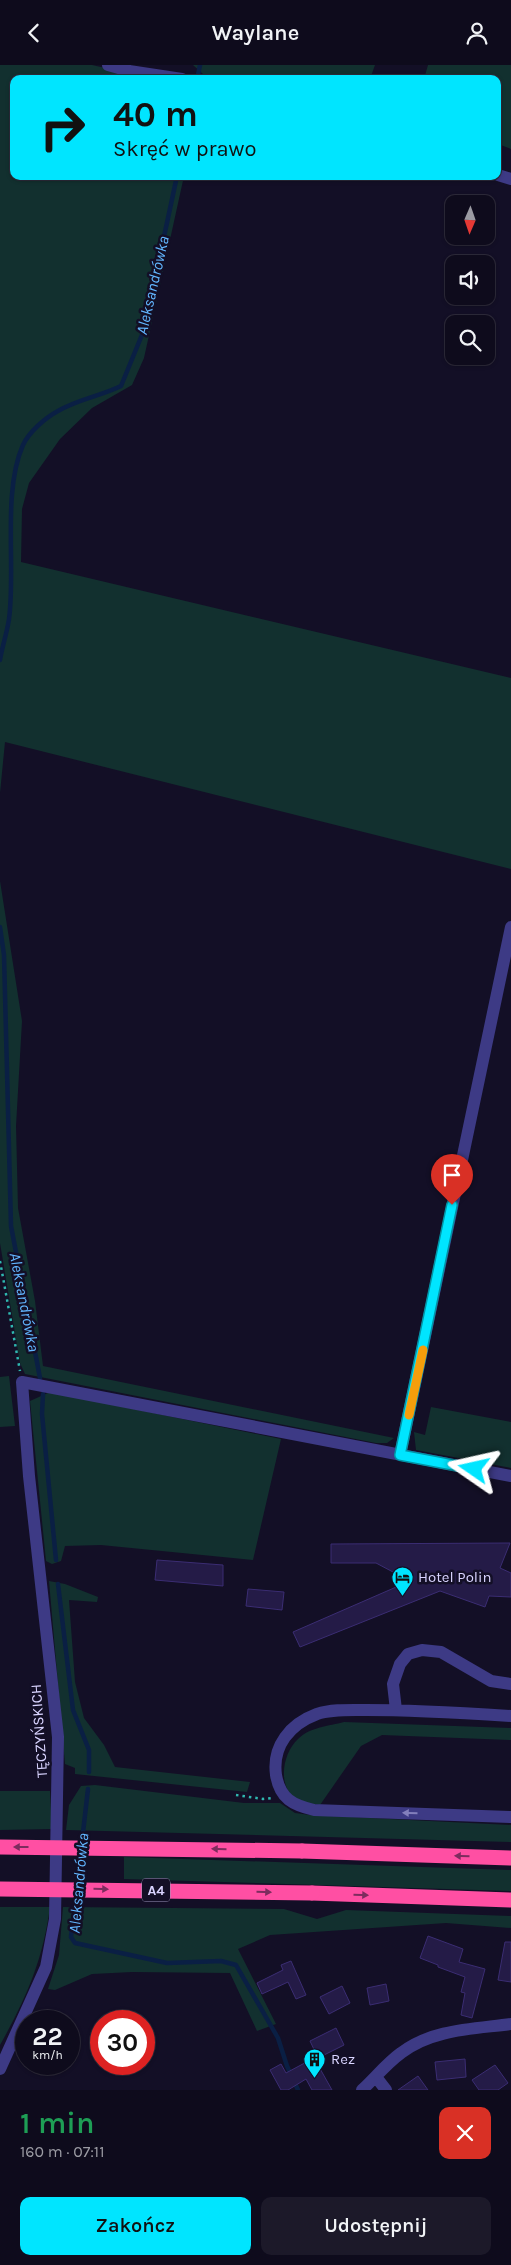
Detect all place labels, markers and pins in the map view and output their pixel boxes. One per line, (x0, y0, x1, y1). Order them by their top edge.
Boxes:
pin (431, 1154, 473, 1205)
hotel icon: Hotel Polin (390, 1565, 414, 1596)
place label: Hotel Polin (418, 1568, 492, 1586)
building icon: Rez (303, 2047, 327, 2078)
place label: Rez (331, 2050, 355, 2068)

